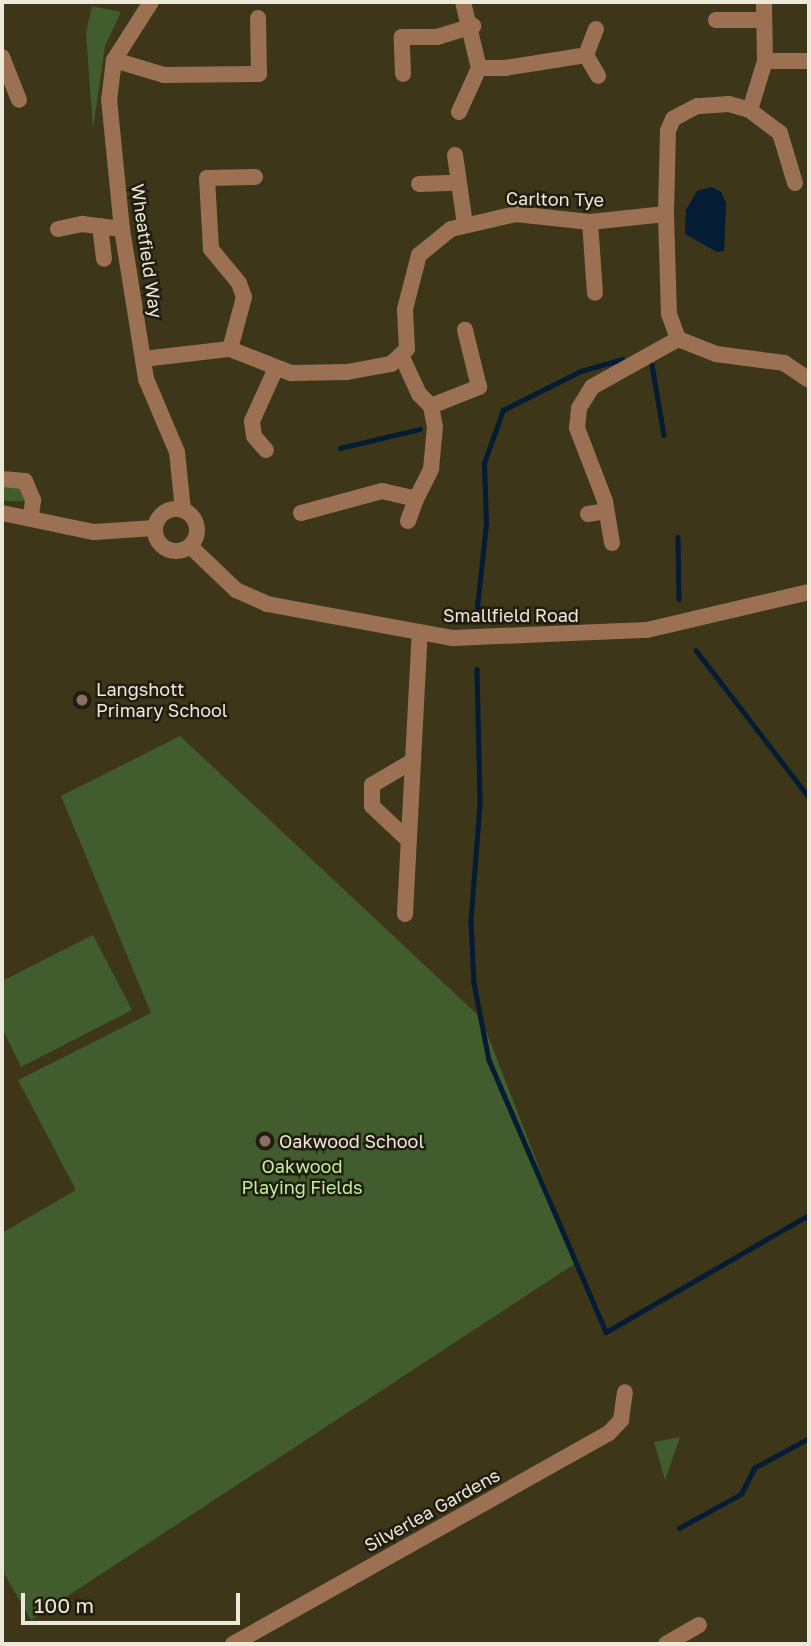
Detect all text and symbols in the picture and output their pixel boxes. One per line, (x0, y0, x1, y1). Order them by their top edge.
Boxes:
street label: Wheatfield Way (127, 182, 167, 320)
street label: Carlton Tye (506, 187, 604, 211)
street label: Smallfield Road (443, 604, 579, 626)
place label: Langshott Primary School (96, 679, 228, 722)
marker: Langshott Primary School (74, 692, 90, 708)
place label: Oakwood School (279, 1130, 424, 1152)
marker: Oakwood School (257, 1133, 273, 1149)
park label: Oakwood Playing Fields (241, 1156, 363, 1198)
street label: Silverlea Gardens (361, 1464, 503, 1556)
scale bar (24, 1580, 243, 1624)
text: 100 m (34, 1592, 94, 1618)

